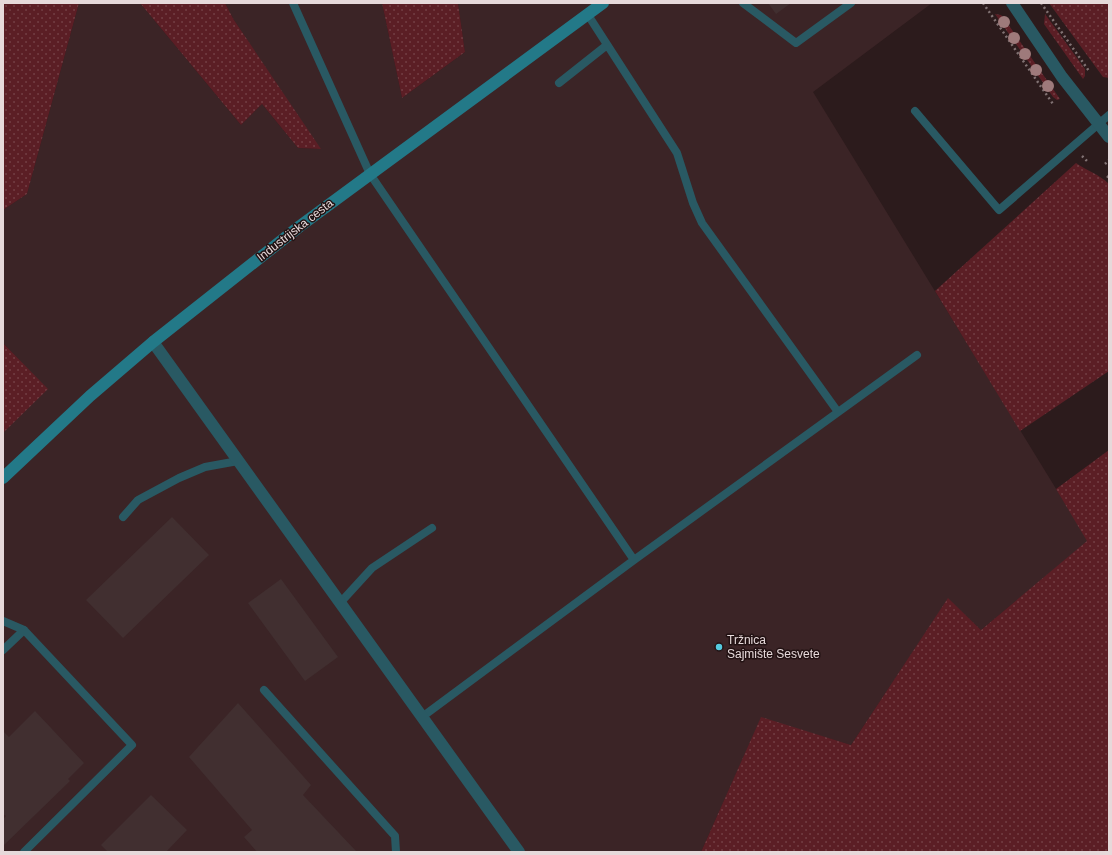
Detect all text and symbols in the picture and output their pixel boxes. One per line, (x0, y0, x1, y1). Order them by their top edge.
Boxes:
street label: Industrijska cesta (254, 196, 336, 264)
place label: Tržnica Sajmište Sesvete (727, 633, 820, 661)
marker: Tržnica Sajmište Sesvete (714, 642, 724, 652)

